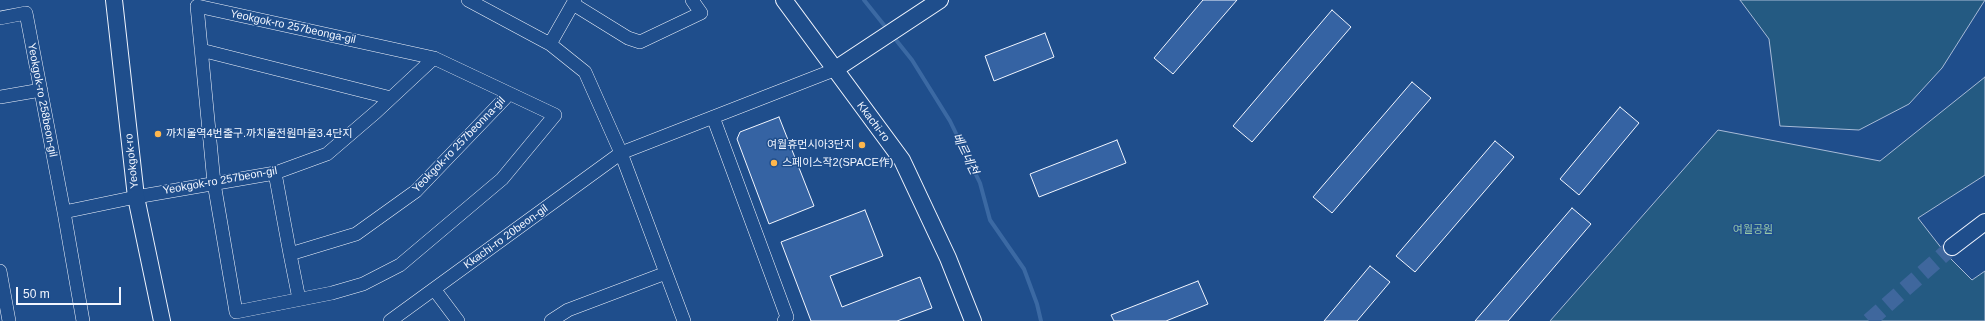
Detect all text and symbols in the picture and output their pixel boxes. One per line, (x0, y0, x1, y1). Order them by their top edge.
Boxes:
street label: Yeokgok-ro 257beonga-gil (229, 7, 357, 47)
street label: Yeokgok-ro 258beon-gil (24, 42, 60, 158)
street label: Yeokgok-ro 257beonna-gil (410, 94, 508, 196)
street label: Kkachi-ro (854, 99, 892, 145)
place label: 까치울역4번출구.까치울전원마을3.4단지 (166, 127, 352, 141)
marker: 까치울역4번출구.까치울전원마을3.4단지 (153, 129, 163, 139)
water label: 베르네천 (949, 131, 981, 177)
street label: Yeokgok-ro (123, 133, 141, 189)
place label: 여월휴먼시아3단지 (767, 138, 854, 152)
marker: 여월휴먼시아3단지 (857, 140, 867, 150)
place label: 스페이스작2(SPACE作) (782, 156, 894, 170)
marker: 스페이스작2(SPACE作) (769, 158, 779, 168)
street label: Yeokgok-ro 257beon-gil (162, 164, 278, 198)
street label: Kkachi-ro 20beon-gil (461, 202, 551, 272)
park label: 여월공원 (1733, 223, 1773, 237)
scale bar (18, 279, 123, 305)
text: 50 m (23, 287, 50, 301)

